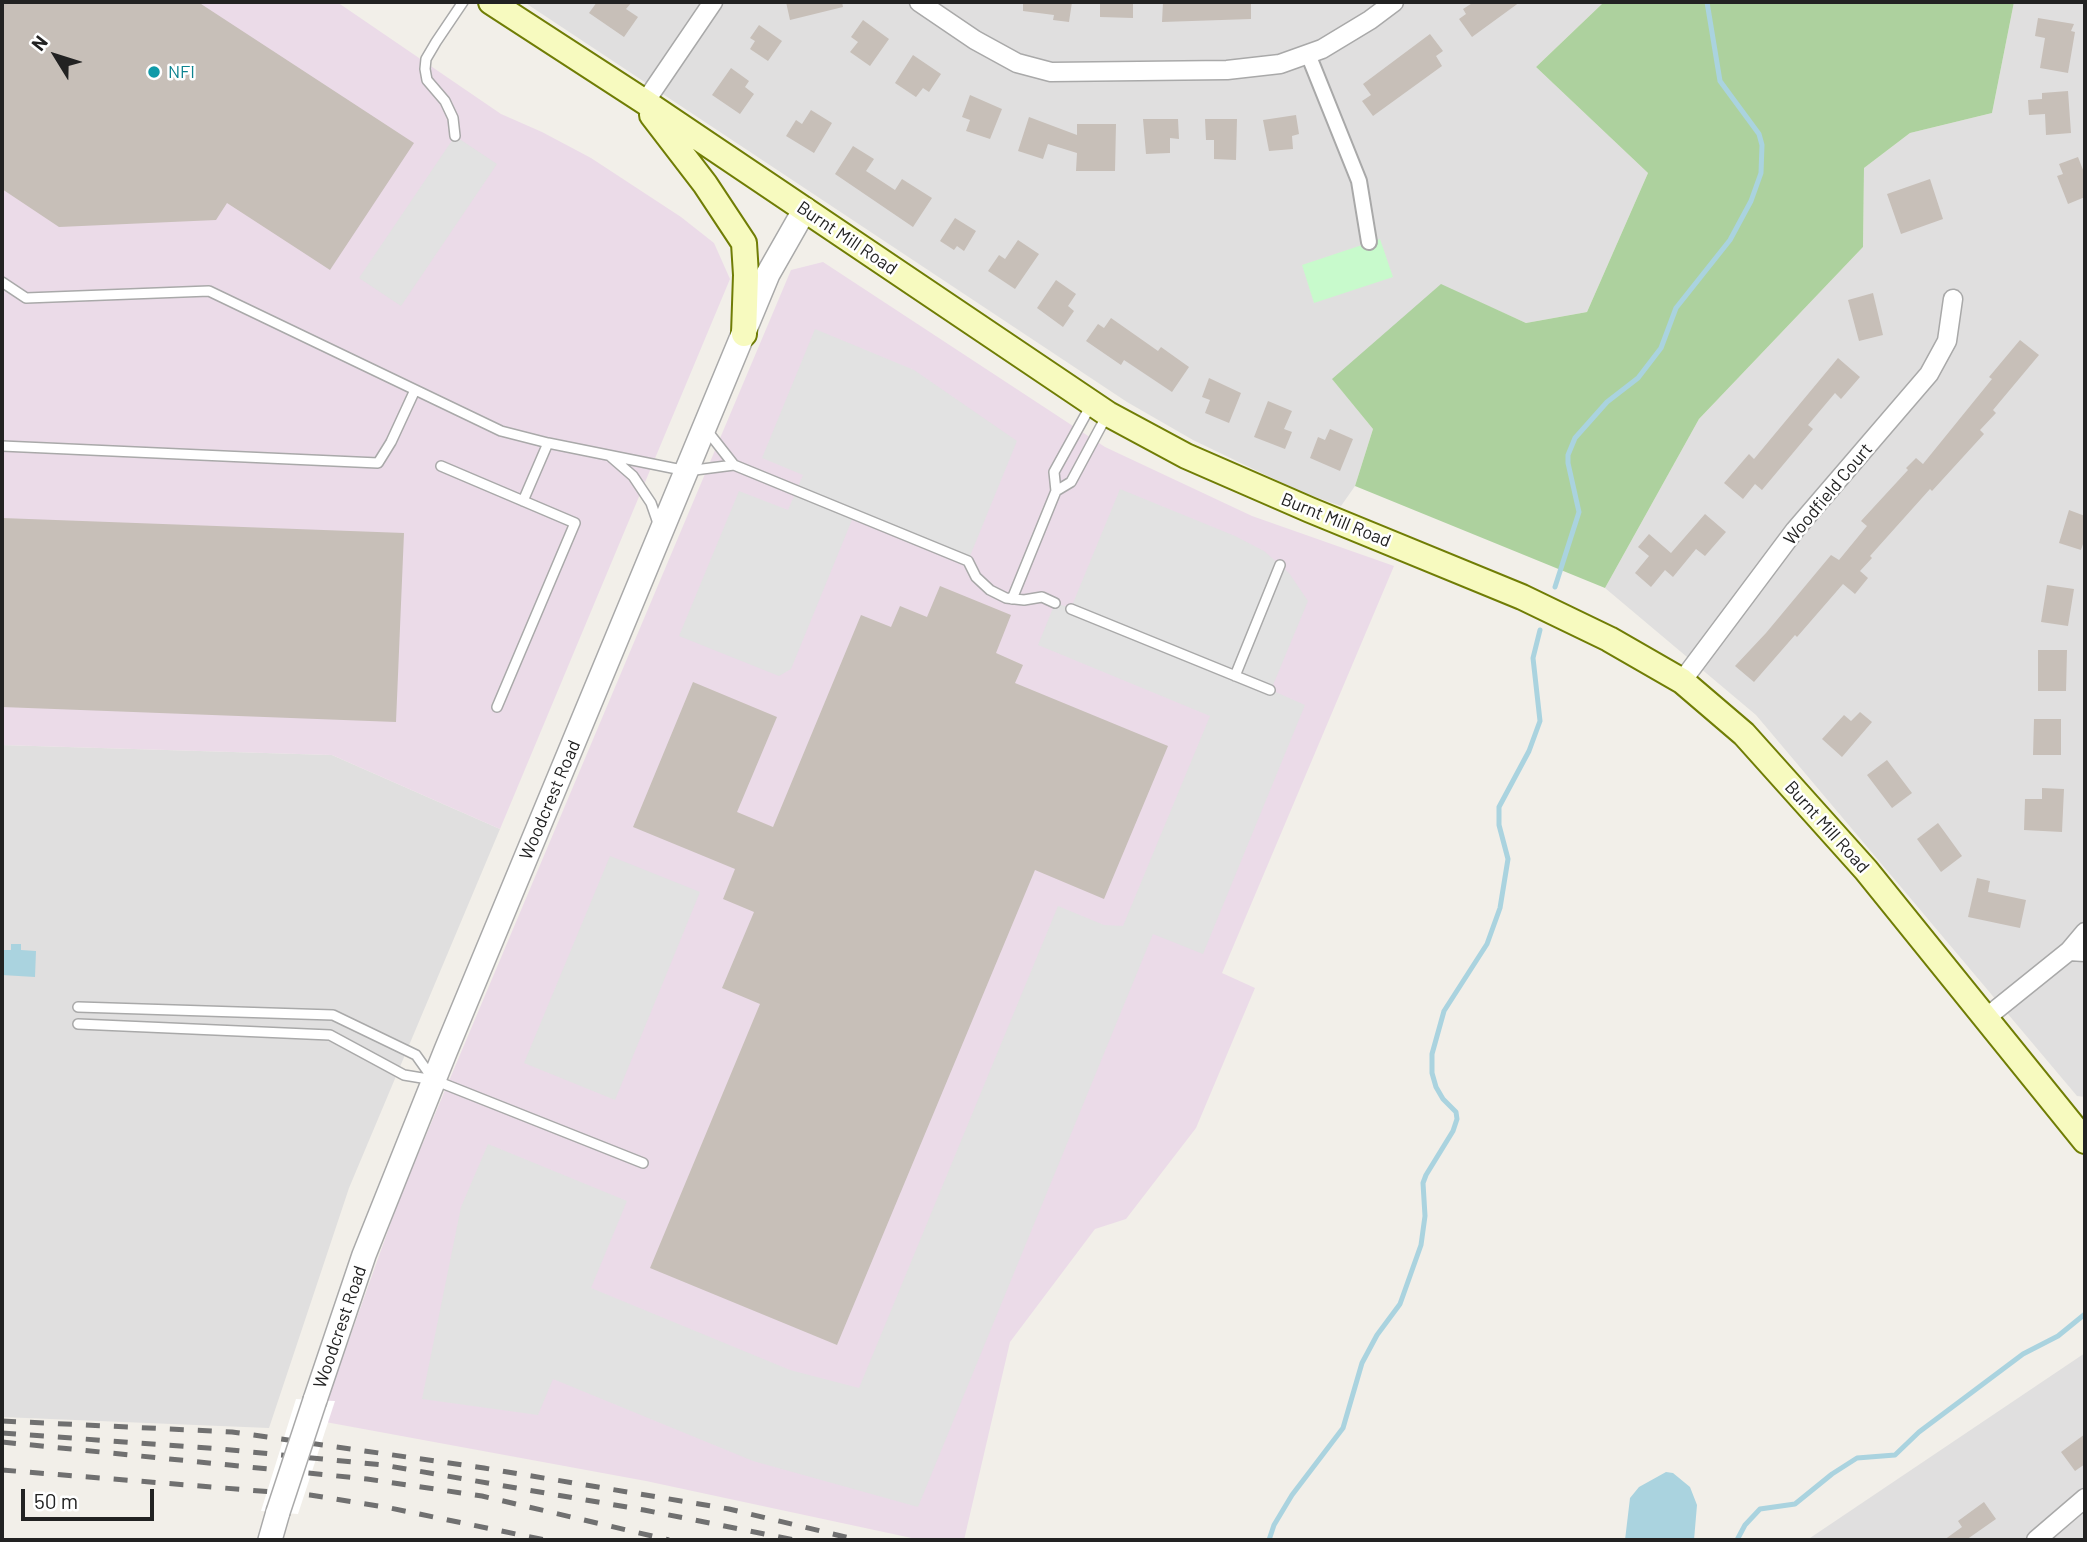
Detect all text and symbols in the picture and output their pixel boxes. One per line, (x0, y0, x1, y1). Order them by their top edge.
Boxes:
north arrow (21, 21, 91, 91)
text: N (26, 31, 52, 55)
place label: NFI (168, 61, 195, 83)
marker: NFI (146, 64, 162, 80)
street label: Burnt Mill Road (793, 197, 901, 279)
street label: Woodfield Court (1779, 439, 1877, 549)
street label: Burnt Mill Road (1278, 488, 1394, 552)
street label: Woodcrest Road (515, 737, 585, 863)
street label: Burnt Mill Road (1780, 777, 1874, 877)
street label: Woodcrest Road (309, 1263, 371, 1391)
scale bar (24, 1476, 158, 1520)
text: 50 m (34, 1488, 78, 1513)

